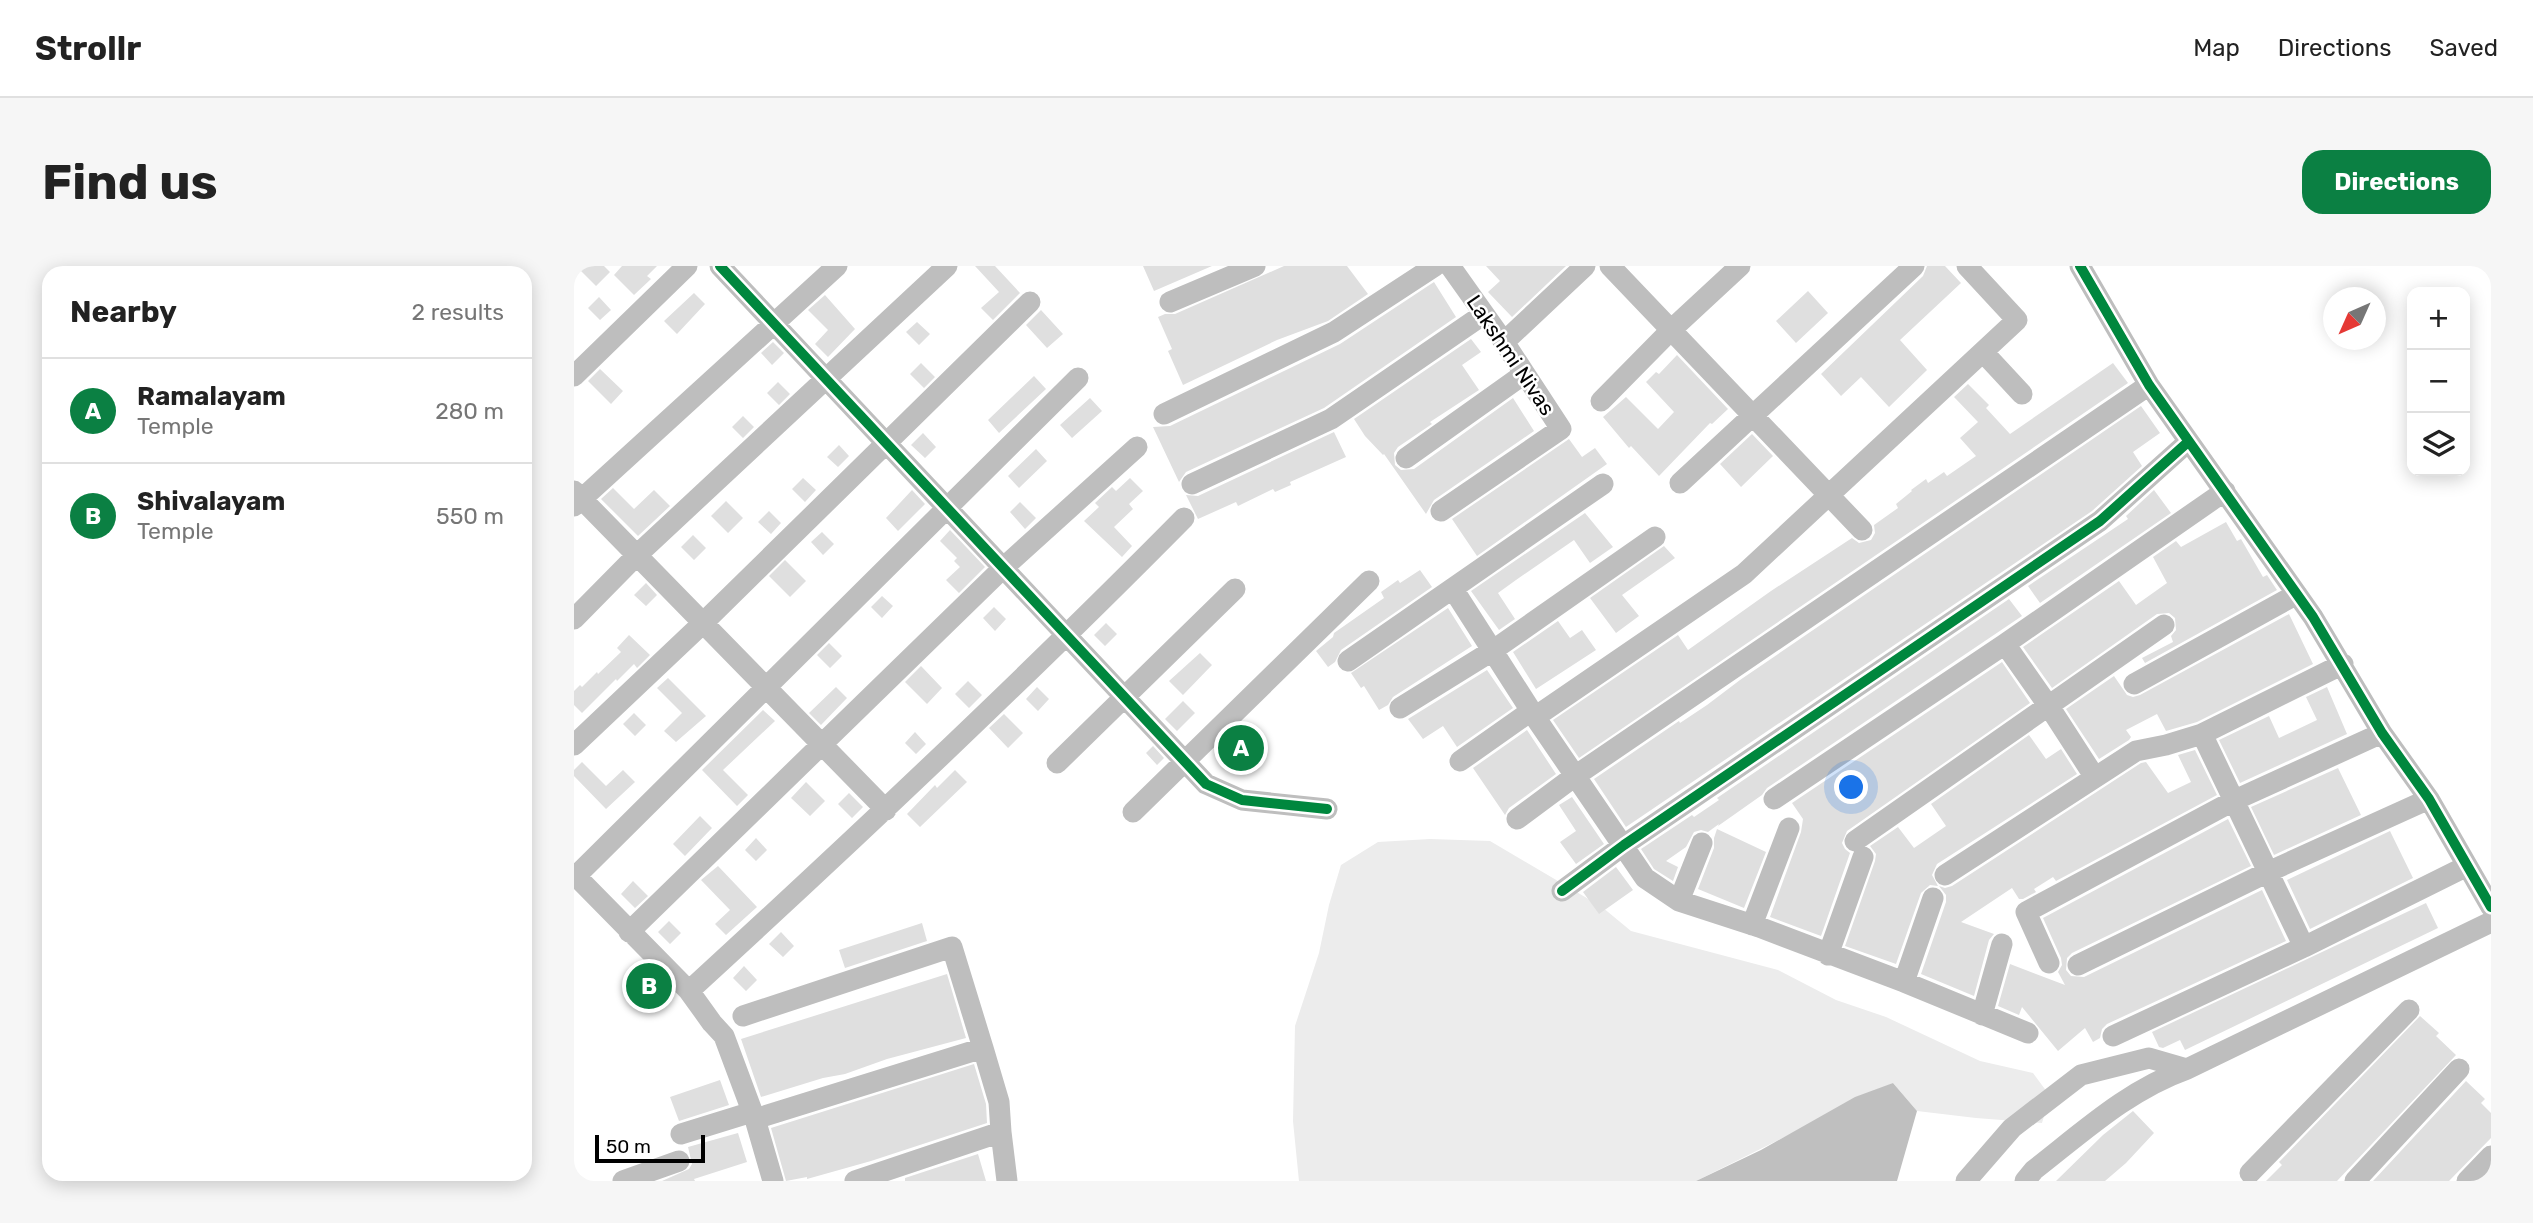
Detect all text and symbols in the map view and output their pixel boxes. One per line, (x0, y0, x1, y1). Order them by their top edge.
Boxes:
text: Strollr (35, 29, 141, 68)
text: Map (2193, 34, 2240, 62)
text: Directions (2278, 34, 2391, 62)
text: Saved (2429, 34, 2498, 62)
button: Directions (2302, 150, 2491, 214)
text: Find us (42, 153, 218, 211)
north arrow (2323, 287, 2386, 350)
map controls (2407, 287, 2470, 476)
button: + (2407, 287, 2470, 350)
street label: Lakshmi Nivas (1462, 290, 1560, 420)
text: Nearby (70, 294, 177, 330)
text: 2 results (412, 298, 504, 326)
button: − (2407, 350, 2470, 413)
text: Ramalayam (137, 381, 286, 412)
text: A (85, 397, 101, 425)
text: 280 m (435, 397, 504, 425)
text: Temple (137, 412, 214, 440)
button: layers (2407, 413, 2470, 476)
text: Shivalayam (137, 486, 285, 517)
text: B (85, 502, 101, 530)
text: 550 m (436, 502, 504, 530)
text: Temple (137, 517, 214, 545)
pin: A (1218, 722, 1264, 774)
your location (1834, 770, 1868, 804)
pin: B (626, 960, 672, 1012)
scale bar (595, 1132, 705, 1164)
text: 50 m (606, 1135, 651, 1158)

